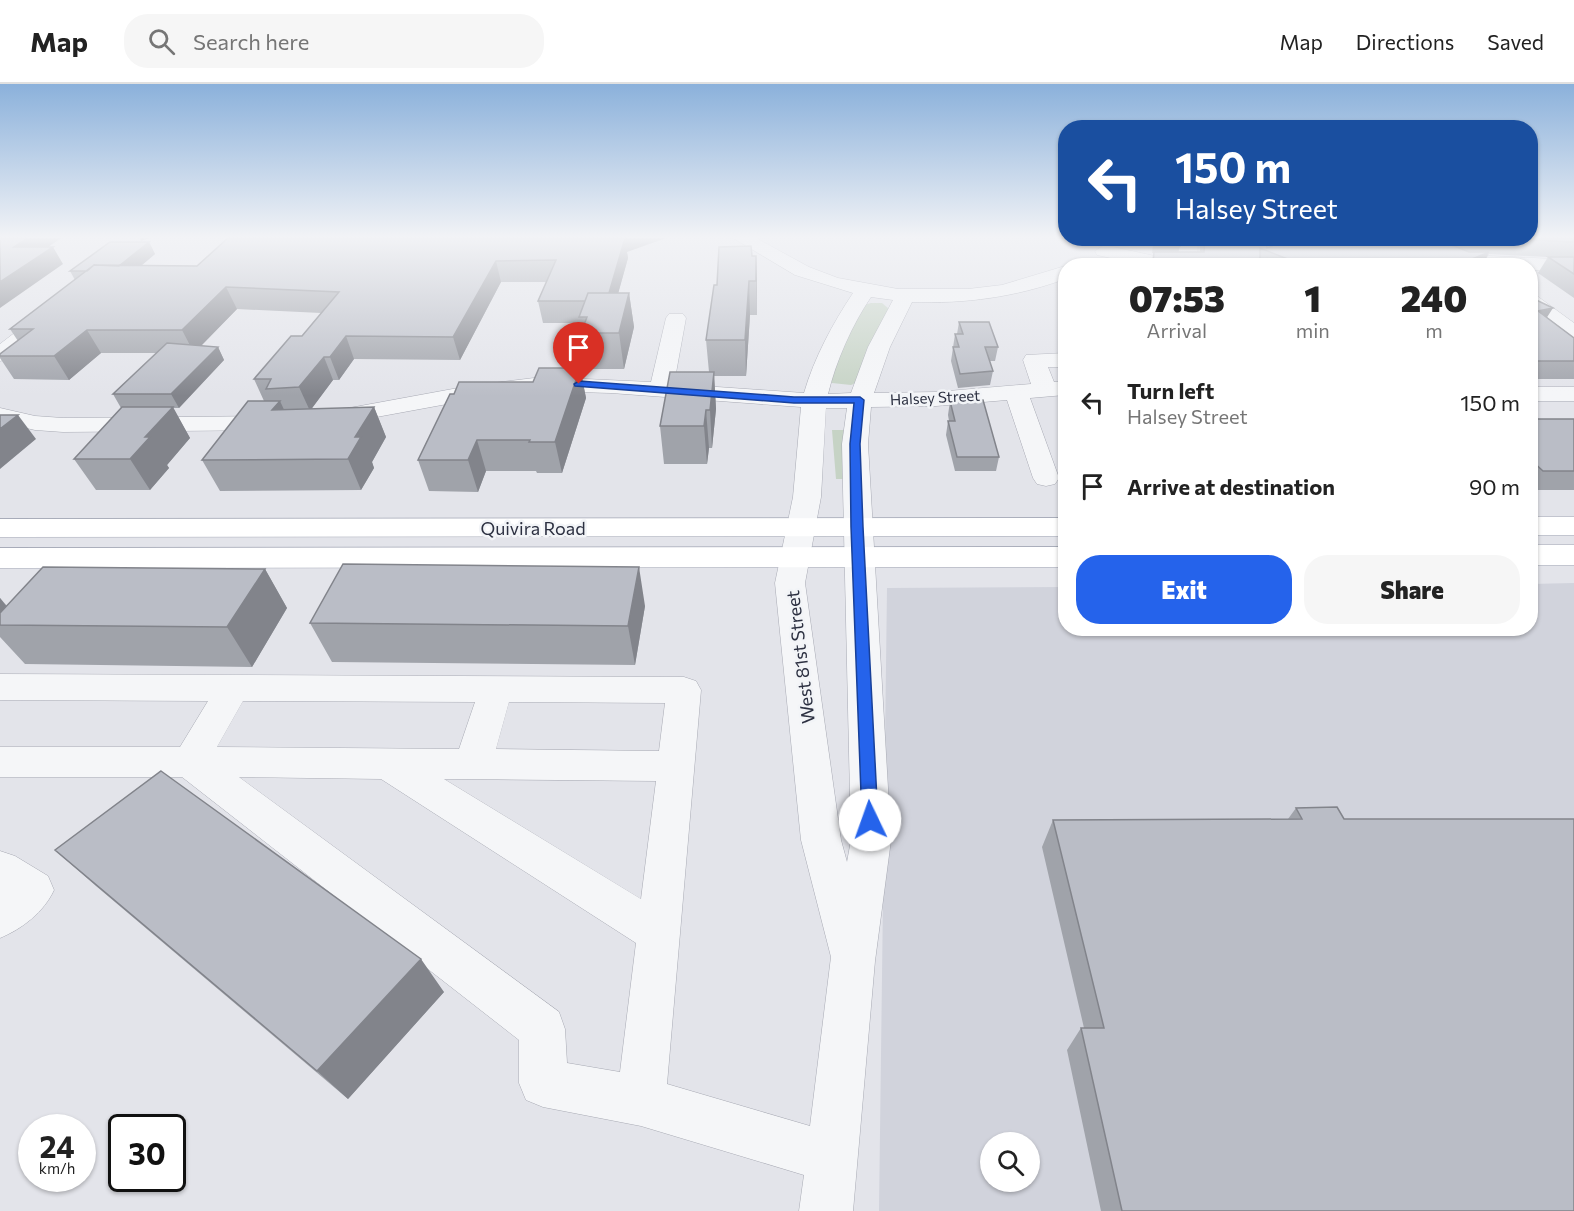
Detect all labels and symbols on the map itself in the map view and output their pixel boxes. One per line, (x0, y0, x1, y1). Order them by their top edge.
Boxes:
pin (553, 322, 604, 384)
street label: Halsey Street (889, 386, 981, 408)
street label: Quivira Road (480, 517, 586, 539)
street label: West 81st Street (781, 589, 819, 725)
position arrow (838, 788, 902, 852)
speed limit sign: 30 (108, 1114, 186, 1192)

